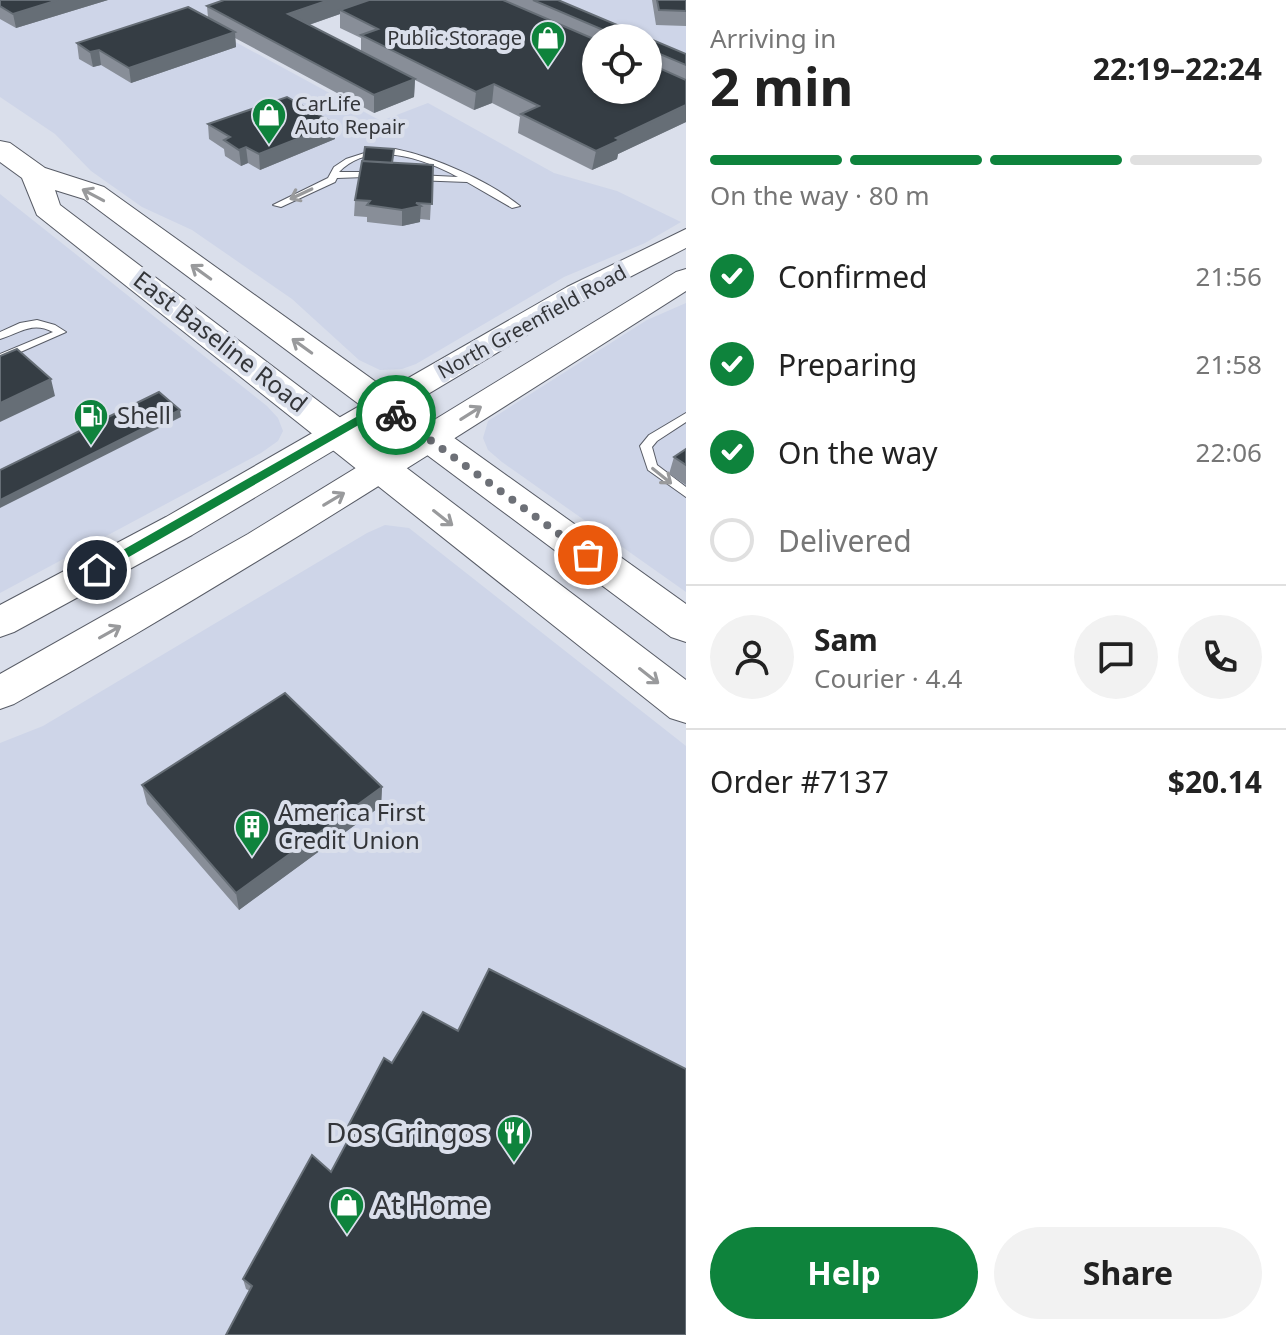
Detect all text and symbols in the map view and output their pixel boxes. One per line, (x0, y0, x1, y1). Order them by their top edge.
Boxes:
shop icon: Public Storage (529, 19, 567, 69)
text: Arriving in (710, 20, 836, 56)
place label: Public Storage (387, 24, 522, 51)
map controls (582, 24, 662, 104)
button: locate (582, 24, 662, 104)
text: 22:19–22:24 (1093, 48, 1262, 89)
text: 2 min (710, 50, 853, 121)
place label: CarLife Auto Repair (295, 90, 405, 140)
shop icon: CarLife Auto Repair (250, 96, 288, 146)
text: On the way · 80 m (710, 177, 930, 213)
one-way arrow (82, 187, 105, 203)
one-way arrow (289, 187, 313, 202)
icon: check (710, 254, 754, 298)
text: Confirmed (778, 256, 928, 297)
street label: North Greenfield Road (433, 258, 631, 385)
text: 21:56 (1196, 258, 1262, 294)
street label: East Baseline Road (127, 263, 315, 419)
one-way arrow (190, 264, 212, 281)
one-way arrow (291, 338, 313, 354)
icon: check (710, 342, 754, 386)
text: Preparing (778, 344, 917, 385)
text: 21:58 (1196, 346, 1262, 382)
courier (356, 375, 436, 455)
icon: bike (374, 393, 418, 437)
fuel station icon: Shell (72, 397, 110, 447)
place label: Shell (117, 398, 171, 431)
one-way arrow (459, 404, 482, 420)
icon: check (710, 430, 754, 474)
text: On the way (778, 432, 938, 473)
text: 22:06 (1196, 434, 1262, 470)
one-way arrow (651, 467, 672, 485)
one-way arrow (322, 491, 345, 507)
one-way arrow (432, 509, 453, 526)
text: Delivered (778, 520, 912, 561)
pin (554, 521, 622, 589)
icon: bag (566, 533, 610, 577)
pin (63, 536, 131, 604)
icon: home (75, 548, 119, 592)
button: person (710, 615, 794, 699)
button: chat (1074, 615, 1158, 699)
button: phone (1178, 615, 1262, 699)
text: Sam (814, 619, 878, 660)
one-way arrow (98, 624, 121, 640)
text: Courier · 4.4 (814, 660, 962, 696)
one-way arrow (638, 667, 659, 685)
text: Order #7137 (710, 761, 889, 802)
text: $20.14 (1168, 761, 1262, 802)
place label: America First Credit Union (278, 795, 426, 856)
building icon: America First Credit Union (233, 808, 271, 858)
place label: Dos Gringos (326, 1113, 488, 1151)
restaurant icon: Dos Gringos (495, 1114, 533, 1164)
place label: At Home (373, 1185, 488, 1223)
shop icon: At Home (328, 1186, 366, 1236)
button: Help (710, 1227, 978, 1319)
button: Share (994, 1227, 1262, 1319)

